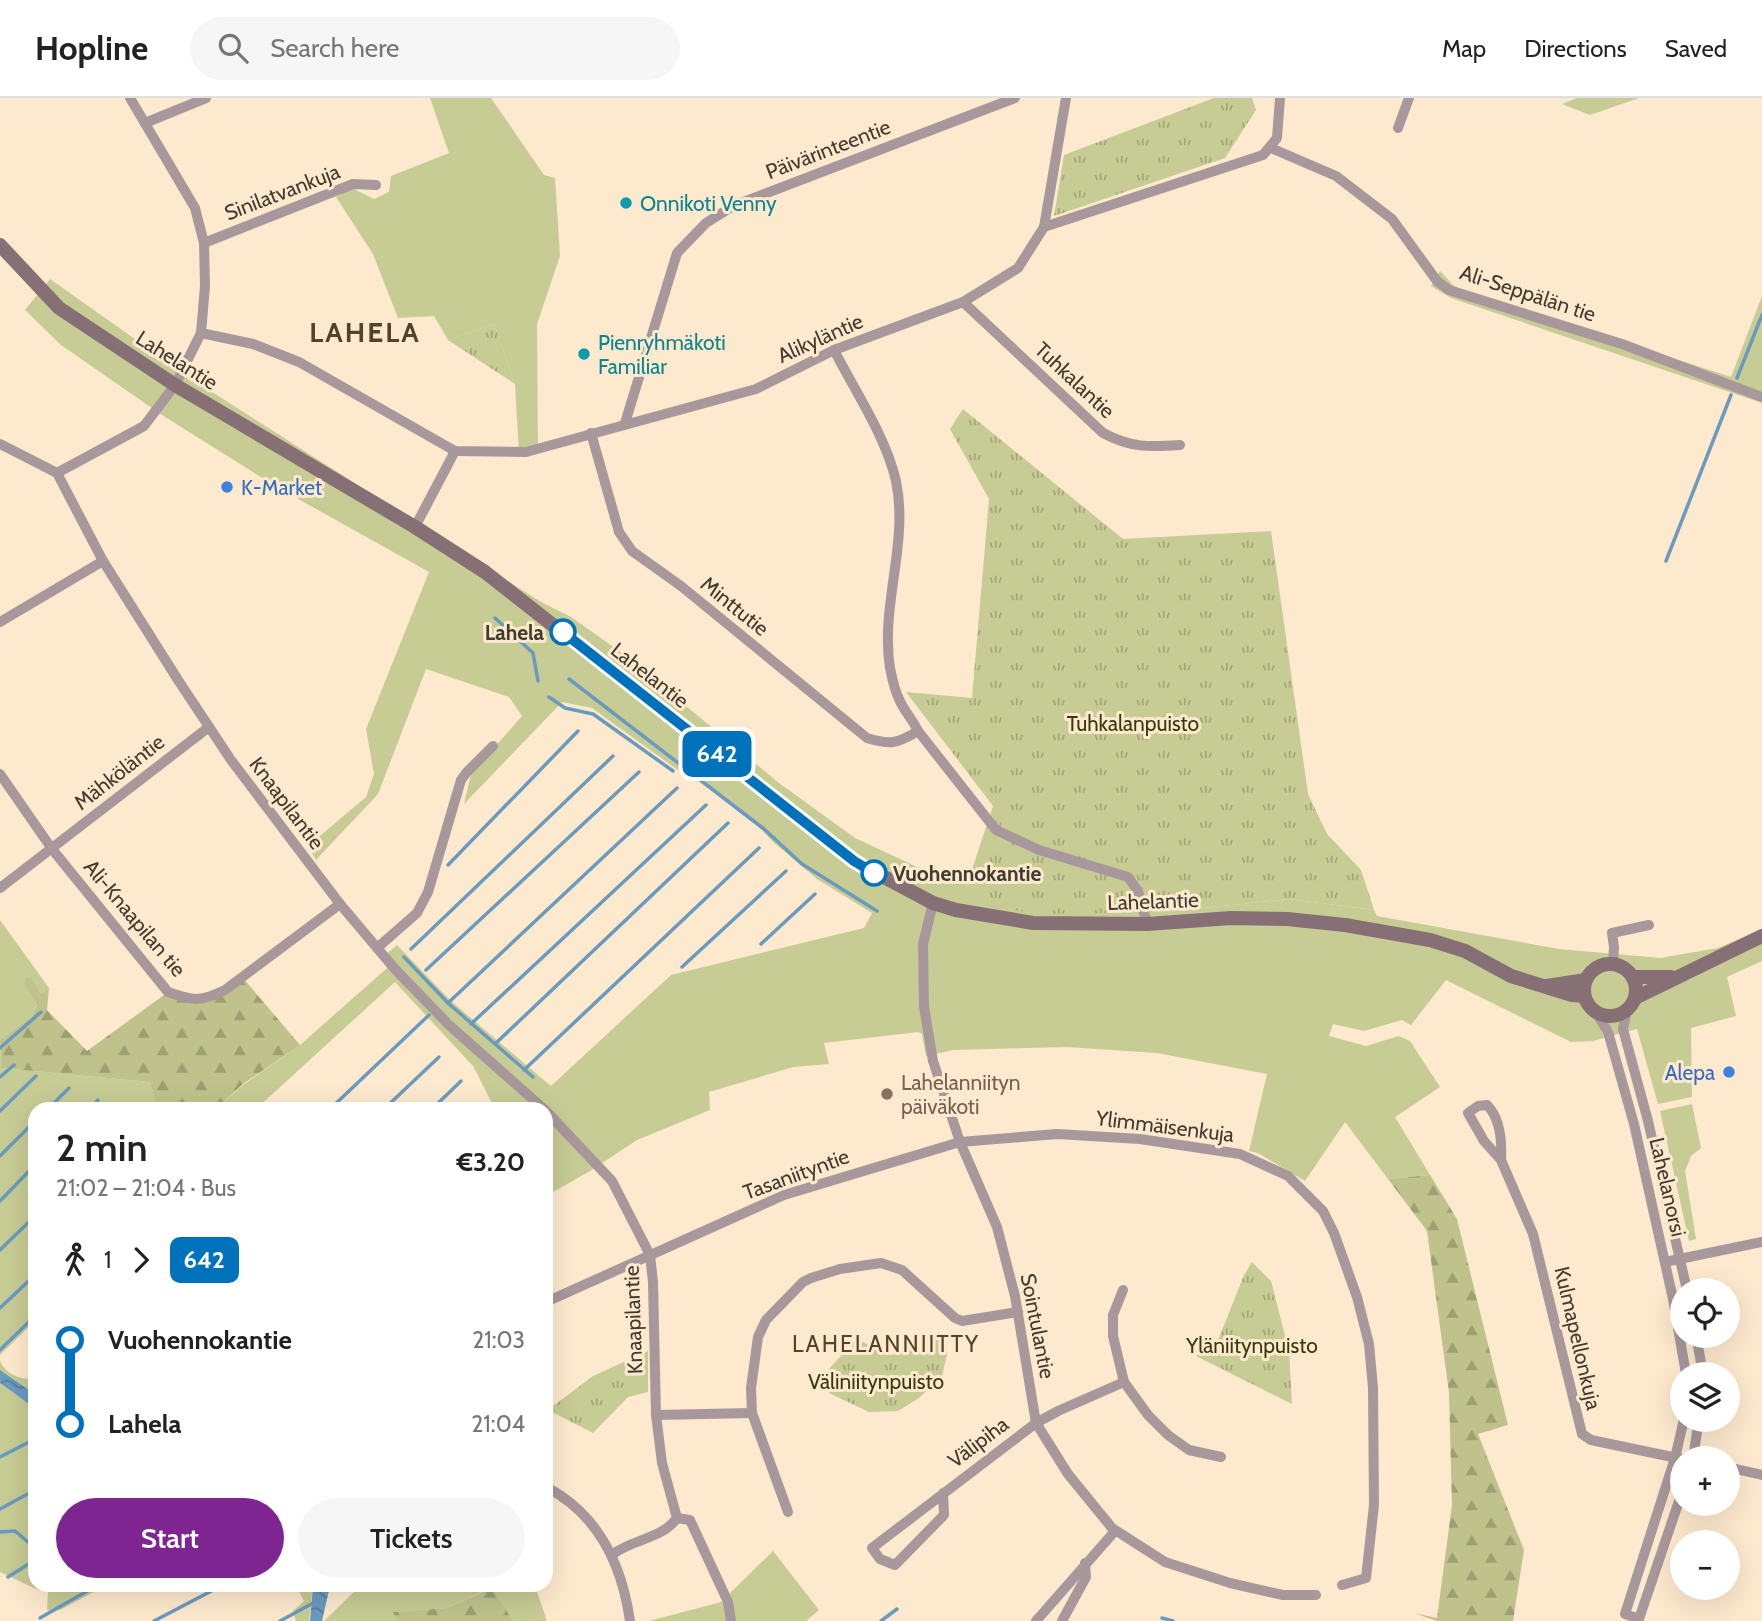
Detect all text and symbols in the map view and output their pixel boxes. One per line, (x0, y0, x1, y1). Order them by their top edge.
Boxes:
search box (190, 17, 680, 80)
text: Hopline (35, 28, 148, 68)
icon: search (214, 29, 252, 67)
text: Search here (270, 32, 399, 64)
text: Map (1442, 34, 1486, 63)
text: Directions (1524, 34, 1627, 63)
text: Saved (1665, 34, 1727, 63)
street label: Päivärinteentie (762, 114, 894, 184)
street label: Sinilatvankuja (221, 159, 344, 226)
place label: Onnikoti Venny (640, 191, 777, 216)
marker: Onnikoti Venny (618, 195, 634, 211)
street label: Ali-Seppälän tie (1457, 259, 1599, 327)
street label: Alikyläntie (773, 308, 867, 368)
district label: LAHELA (309, 315, 421, 349)
street label: Lahelantie (132, 325, 223, 395)
place label: Pienryhmäkoti Familiar (598, 330, 726, 379)
street label: Tuhkalantie (1030, 337, 1120, 423)
marker: Pienryhmäkoti Familiar (576, 346, 592, 362)
place label: K-Market (241, 475, 322, 500)
marker: K-Market (219, 479, 235, 495)
street label: Minttutie (696, 571, 774, 641)
marker: Lahela (550, 619, 576, 645)
place label: Lahela (485, 620, 545, 645)
street label: Lahelantie (606, 637, 694, 713)
park label: Tuhkalanpuisto (1067, 711, 1199, 736)
street label: Mähköläntie (69, 729, 169, 815)
line badge: 642 (677, 731, 757, 777)
text: 642 (696, 739, 738, 768)
street label: Knaapilantie (244, 752, 330, 854)
street label: Ali-Knaapilan tie (79, 854, 191, 982)
marker: Vuohennokantie (861, 860, 887, 886)
place label: Vuohennokantie (893, 861, 1042, 886)
street label: Lahelantie (1107, 887, 1199, 915)
place label: Alepa (1665, 1060, 1715, 1085)
marker: Alepa (1721, 1064, 1737, 1080)
place label: Lahelanniityn päiväkoti (901, 1070, 1021, 1119)
marker: Lahelanniityn päiväkoti (879, 1086, 895, 1102)
street label: Ylimmäisenkuja (1093, 1105, 1235, 1148)
text: 2 min (56, 1124, 148, 1171)
street label: Lahelanorsi (1644, 1135, 1692, 1239)
street label: Tasaniityntie (740, 1143, 853, 1205)
text: €3.20 (456, 1146, 525, 1178)
text: 21:02 – 21:04 · Bus (56, 1174, 236, 1202)
icon: walk (56, 1241, 94, 1279)
icon: forward (122, 1241, 160, 1279)
text: 642 (184, 1245, 225, 1274)
text: 1 (104, 1246, 112, 1274)
street label: Kulmapellonkuja (1548, 1264, 1607, 1412)
street label: Knaapilantie (619, 1265, 647, 1375)
street label: Sointulantie (1016, 1271, 1061, 1381)
map controls (1670, 1278, 1740, 1600)
button: locate (1670, 1278, 1740, 1348)
text: Vuohennokantie (108, 1324, 292, 1356)
text: 21:03 (472, 1326, 525, 1354)
district label: LAHELANNIITTY (792, 1330, 980, 1358)
park label: Yläniitynpuisto (1185, 1333, 1318, 1358)
button: layers (1670, 1362, 1740, 1432)
park label: Väliniitynpuisto (808, 1369, 944, 1394)
text: Lahela (108, 1408, 181, 1440)
text: 21:04 (471, 1410, 525, 1438)
street label: Välipiha (943, 1411, 1013, 1473)
button: + (1670, 1446, 1740, 1516)
button: Start (56, 1498, 284, 1578)
button: Tickets (298, 1498, 525, 1578)
button: − (1670, 1530, 1740, 1600)

